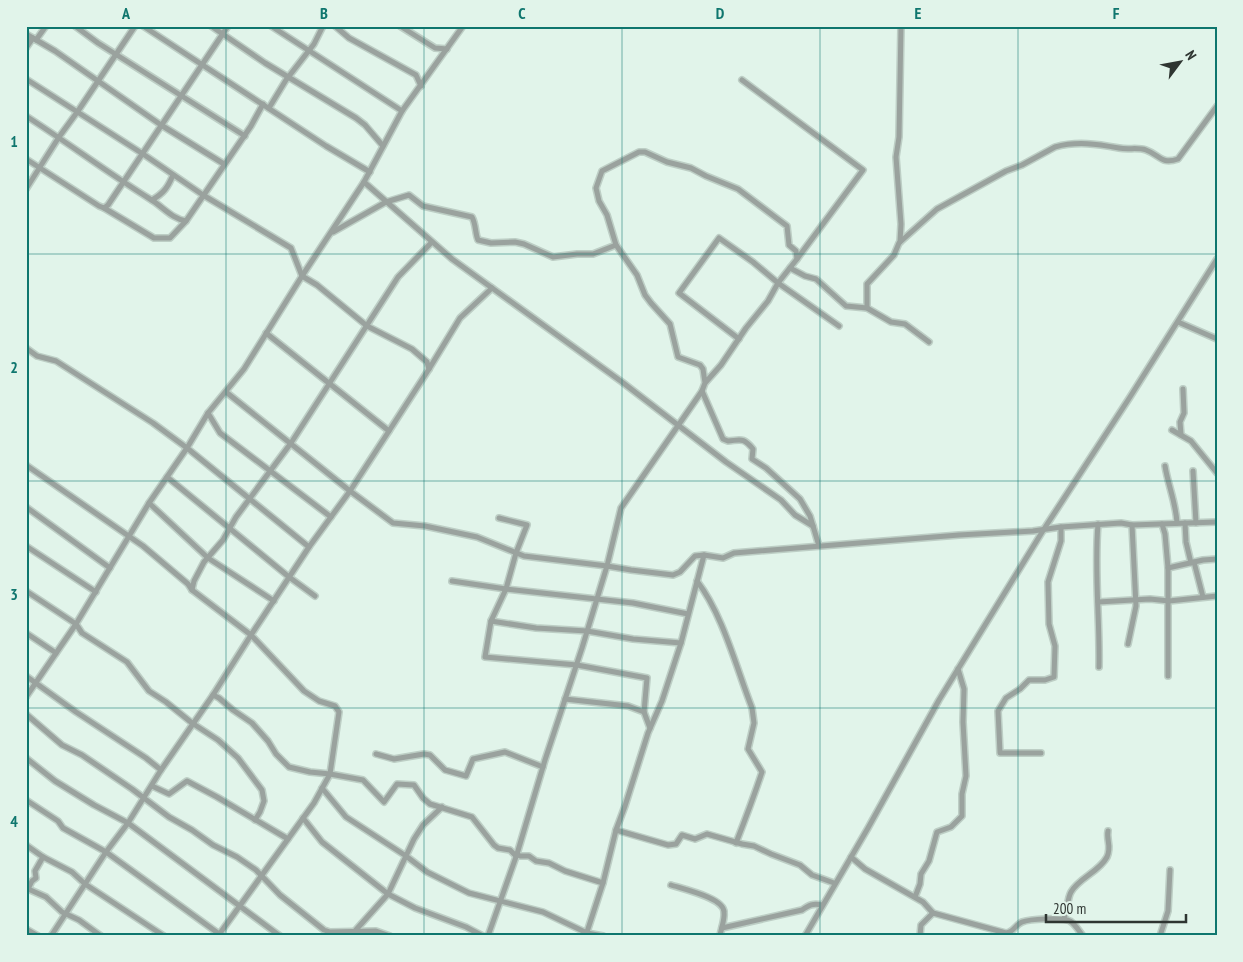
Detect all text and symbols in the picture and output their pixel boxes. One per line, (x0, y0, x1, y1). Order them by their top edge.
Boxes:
text: A (121, 3, 131, 23)
text: B (320, 3, 328, 23)
text: C (518, 3, 526, 23)
text: D (716, 3, 725, 23)
text: E (915, 3, 922, 23)
text: F (1113, 3, 1120, 23)
north arrow (1156, 38, 1206, 88)
text: N (1181, 47, 1201, 63)
text: 1 (10, 131, 18, 151)
text: 2 (10, 357, 18, 377)
text: 3 (10, 584, 18, 604)
text: 4 (10, 811, 18, 831)
scale bar (1046, 892, 1186, 924)
text: 200 m (1053, 899, 1086, 918)

